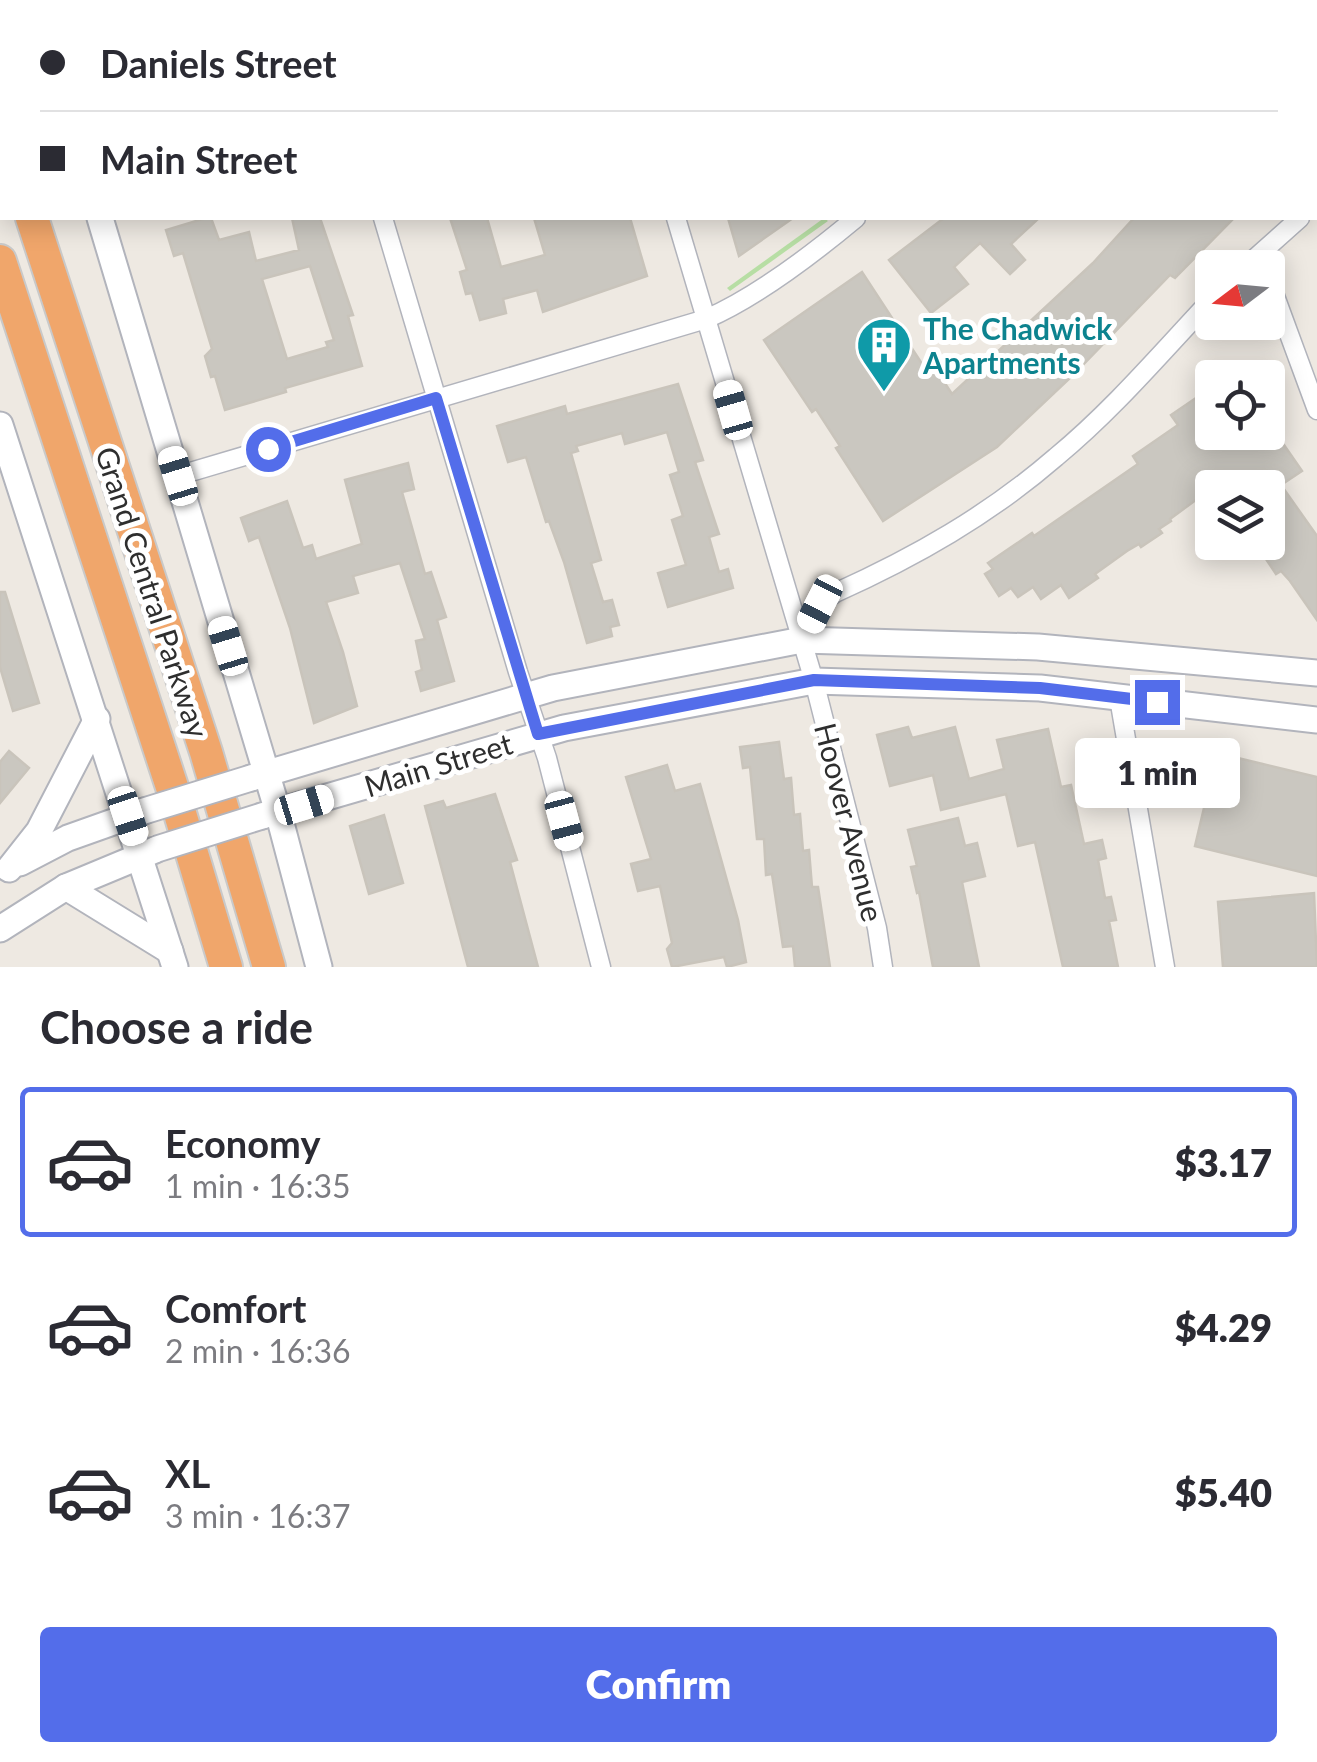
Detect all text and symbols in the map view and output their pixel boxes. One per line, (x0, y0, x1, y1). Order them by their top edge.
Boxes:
text: Daniels Street (100, 40, 337, 86)
text: Main Street (100, 136, 297, 182)
north arrow (1195, 250, 1285, 340)
map controls (1195, 250, 1285, 560)
place label: The Chadwick Apartments (922, 310, 1113, 380)
building icon: The Chadwick Apartments (854, 315, 914, 394)
button: locate (1195, 360, 1285, 450)
car (710, 377, 756, 443)
route start (246, 427, 291, 472)
street label: Grand Central Parkway (89, 442, 217, 742)
car (155, 443, 201, 509)
button: layers (1195, 470, 1285, 560)
car (793, 570, 847, 638)
car (205, 613, 251, 679)
route end (1135, 680, 1180, 725)
street label: Hoover Avenue (808, 719, 892, 925)
street label: Main Street (360, 724, 517, 804)
callout: 1 min (1074, 737, 1240, 807)
text: 1 min (1118, 753, 1197, 792)
car (271, 782, 337, 828)
car (104, 783, 152, 849)
car (542, 788, 586, 854)
text: Choose a ride (40, 1000, 313, 1054)
icon: car (45, 1117, 135, 1207)
text: Economy (165, 1120, 320, 1166)
text: $3.17 (1175, 1139, 1272, 1185)
text: 1 min · 16:35 (165, 1166, 351, 1205)
icon: car (45, 1282, 135, 1372)
text: Comfort (165, 1285, 306, 1331)
text: $4.29 (1175, 1304, 1272, 1350)
text: 2 min · 16:36 (165, 1331, 351, 1370)
icon: car (45, 1447, 135, 1537)
text: XL (165, 1450, 210, 1496)
text: $5.40 (1175, 1469, 1272, 1515)
text: 3 min · 16:37 (165, 1496, 351, 1535)
button: Confirm (40, 1627, 1277, 1742)

